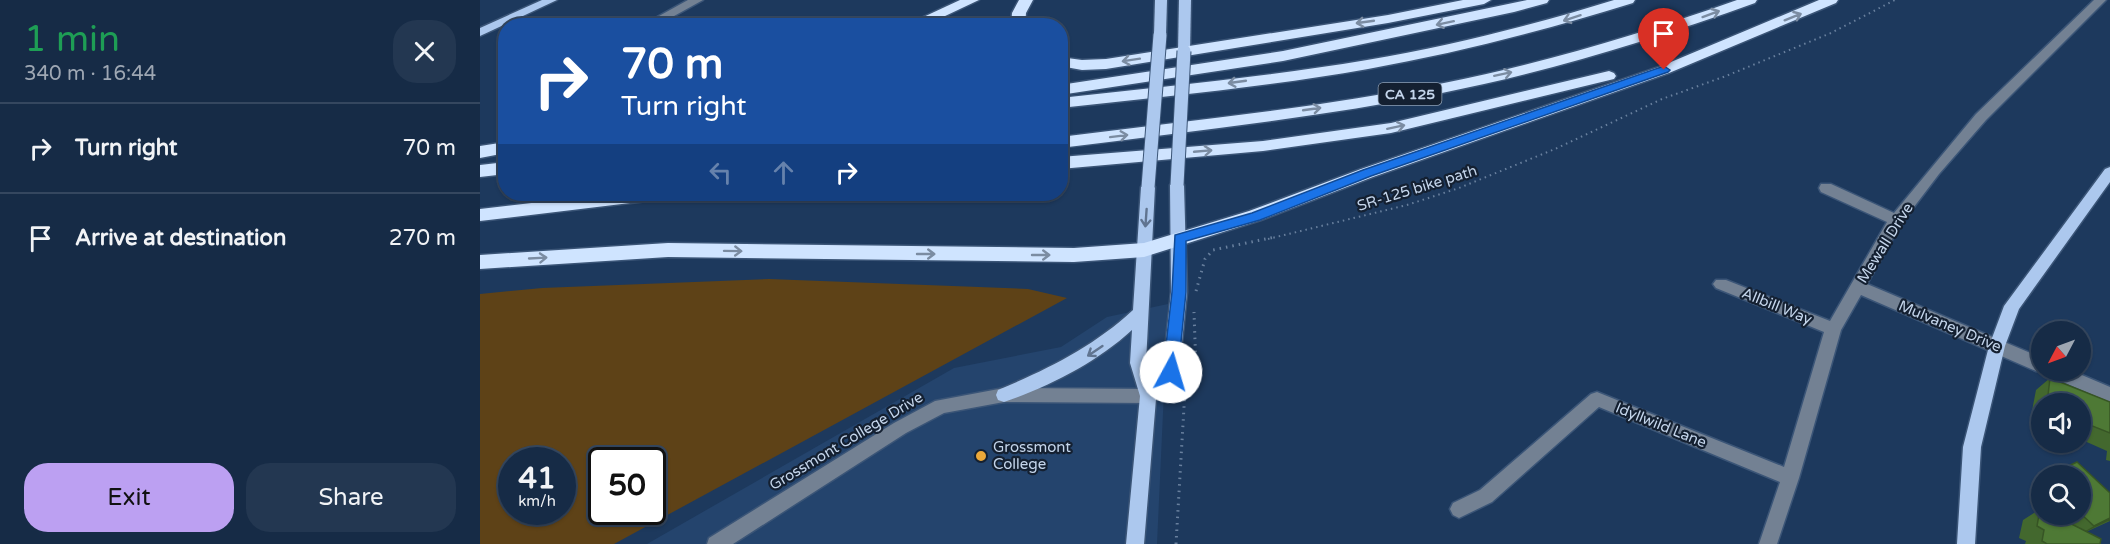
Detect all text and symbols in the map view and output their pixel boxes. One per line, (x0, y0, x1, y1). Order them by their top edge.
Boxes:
pin (1638, 8, 1689, 70)
one-way arrow (1701, 8, 1720, 19)
one-way arrow (1784, 11, 1802, 22)
one-way arrow (1563, 13, 1582, 24)
one-way arrow (1356, 16, 1375, 27)
icon: arrive (1647, 17, 1680, 50)
text: 1 min (24, 18, 120, 61)
one-way arrow (1435, 18, 1455, 29)
button: close (393, 20, 456, 83)
text: 70 m (621, 39, 723, 90)
icon: right (522, 42, 600, 120)
one-way arrow (1122, 55, 1141, 66)
text: 340 m · 16:44 (24, 62, 156, 86)
one-way arrow (1494, 67, 1513, 79)
one-way arrow (1227, 76, 1247, 87)
road number: CA 125 (1378, 83, 1442, 105)
text: Turn right (621, 90, 747, 123)
one-way arrow (1301, 104, 1321, 115)
one-way arrow (1386, 121, 1405, 132)
one-way arrow (1108, 130, 1128, 141)
icon: right (24, 132, 57, 165)
text: Turn right (75, 135, 177, 161)
text: 70 m (402, 135, 456, 161)
one-way arrow (1192, 145, 1212, 156)
icon: left (704, 156, 737, 189)
icon: ahead (767, 156, 800, 189)
icon: right (830, 156, 863, 189)
street label: SR-125 bike path (1355, 161, 1479, 215)
street label: Mewall Drive (1853, 200, 1917, 286)
one-way arrow (1140, 208, 1151, 228)
icon: arrive (24, 222, 57, 255)
text: Arrive at destination (75, 225, 286, 251)
text: 270 m (389, 225, 456, 251)
one-way arrow (723, 246, 743, 257)
one-way arrow (915, 248, 935, 260)
one-way arrow (1031, 249, 1051, 261)
one-way arrow (528, 252, 548, 263)
street label: Allbill Way (1739, 284, 1815, 328)
street label: Mulvaney Drive (1896, 296, 2004, 356)
north arrow (2031, 321, 2091, 381)
map controls (2031, 321, 2091, 525)
position arrow (1139, 340, 1203, 404)
one-way arrow (1088, 345, 1104, 357)
street label: Grossmont College Drive (766, 388, 926, 494)
button: sound (2031, 393, 2091, 453)
street label: Idyllwild Lane (1613, 399, 1709, 451)
place label: Grossmont College (993, 438, 1071, 473)
speed limit sign: 50 (588, 447, 666, 525)
marker: Grossmont College (974, 449, 988, 463)
text: 41 (518, 460, 556, 497)
button: Exit (24, 463, 234, 532)
button: Share (246, 463, 456, 532)
button: search (2031, 465, 2091, 525)
text: km/h (518, 492, 556, 510)

